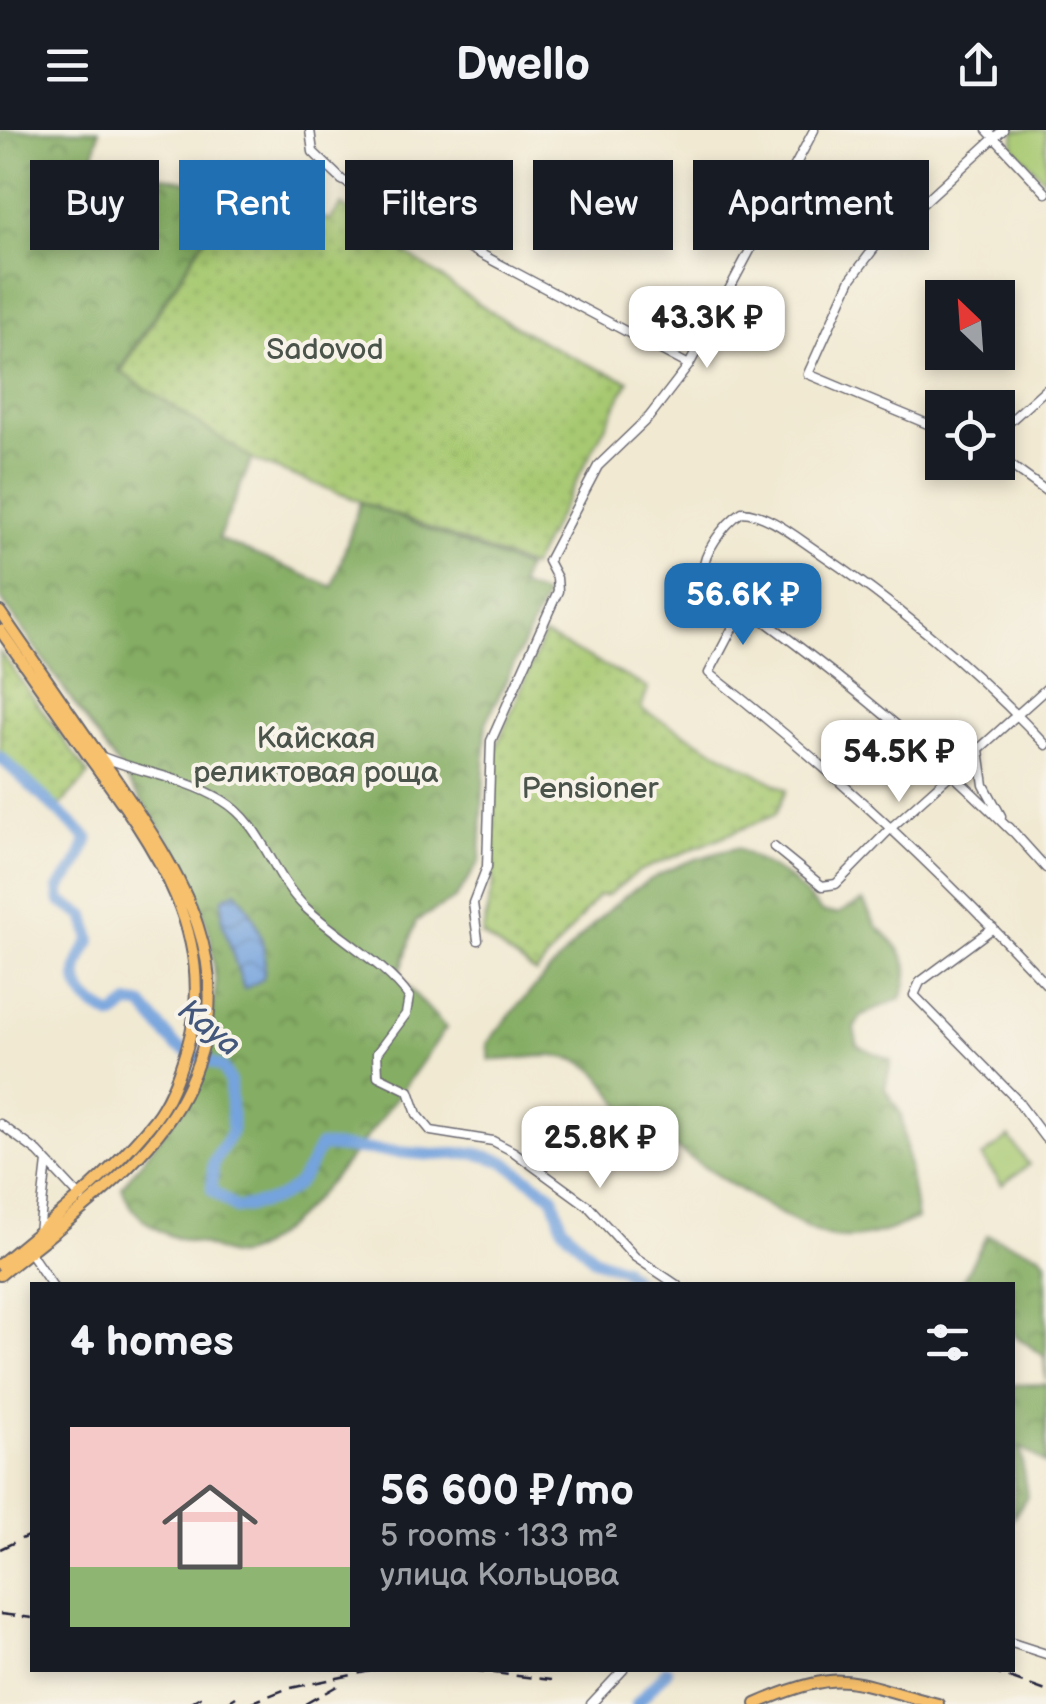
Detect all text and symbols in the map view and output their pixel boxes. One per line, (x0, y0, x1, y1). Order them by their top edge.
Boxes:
icon: menu (40, 38, 95, 93)
text: Dwello (456, 38, 590, 93)
icon: share (951, 38, 1006, 93)
chip: Buy (30, 160, 159, 250)
chip: Rent (179, 160, 325, 250)
chip: Filters (345, 160, 513, 250)
chip: New (533, 160, 673, 250)
chip: Apartment (693, 160, 929, 250)
north arrow (925, 280, 1015, 370)
map controls (925, 280, 1015, 480)
pin: 43.3K ₽ (615, 286, 799, 371)
text: 43.3K ₽ (651, 299, 763, 338)
park label: Sadovod (266, 332, 384, 368)
button: locate (925, 390, 1015, 480)
pin: 56.6K ₽ (651, 563, 835, 648)
text: 56.6K ₽ (686, 576, 800, 615)
pin: 54.5K ₽ (807, 720, 991, 805)
park label: Кайская реликтовая роща (193, 721, 439, 791)
text: 54.5K ₽ (843, 733, 955, 772)
park label: Pensioner (522, 771, 660, 807)
water label: Kaya (170, 991, 248, 1065)
pin: 25.8K ₽ (508, 1106, 692, 1191)
text: 25.8K ₽ (544, 1119, 656, 1158)
icon: filters (920, 1315, 975, 1370)
text: 4 homes (70, 1317, 234, 1368)
text: 56 600 ₽/mo (380, 1466, 634, 1517)
icon: home (150, 1467, 270, 1587)
text: 5 rooms · 133 m² (380, 1517, 618, 1556)
text: улица Кольцова (380, 1556, 619, 1595)

